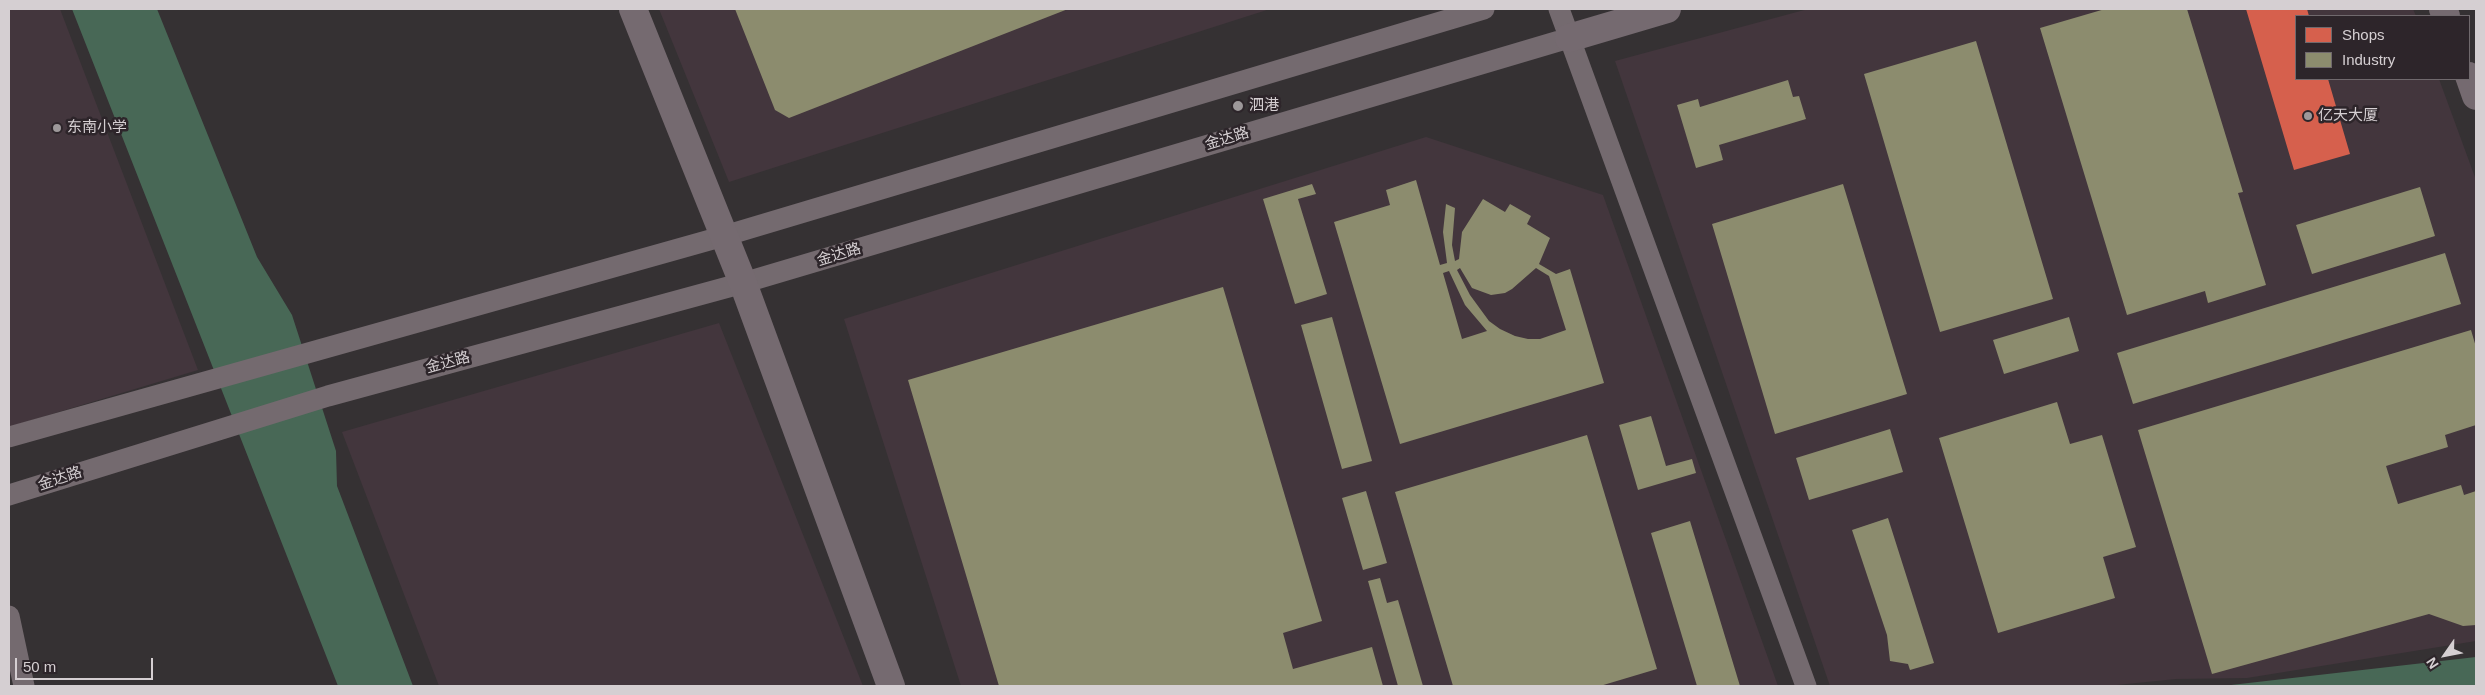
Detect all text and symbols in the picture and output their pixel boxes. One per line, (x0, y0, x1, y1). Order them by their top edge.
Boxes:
legend (2295, 15, 2470, 80)
text: Shops (2342, 26, 2385, 43)
text: Industry (2342, 51, 2395, 68)
place label: 泗港 (1249, 97, 1279, 115)
marker: 泗港 (1231, 99, 1245, 113)
place label: 亿天大厦 (2318, 107, 2378, 125)
marker: 亿天大厦 (2302, 110, 2314, 122)
place label: 东南小学 (67, 119, 127, 137)
marker: 东南小学 (51, 122, 63, 134)
street label: 金达路 (1203, 124, 1251, 154)
street label: 金达路 (815, 240, 863, 270)
street label: 金达路 (424, 348, 472, 378)
street label: 金达路 (36, 463, 84, 495)
north arrow (2420, 630, 2470, 680)
scale bar (18, 648, 155, 680)
text: N (2423, 655, 2442, 672)
text: 50 m (23, 658, 56, 675)

